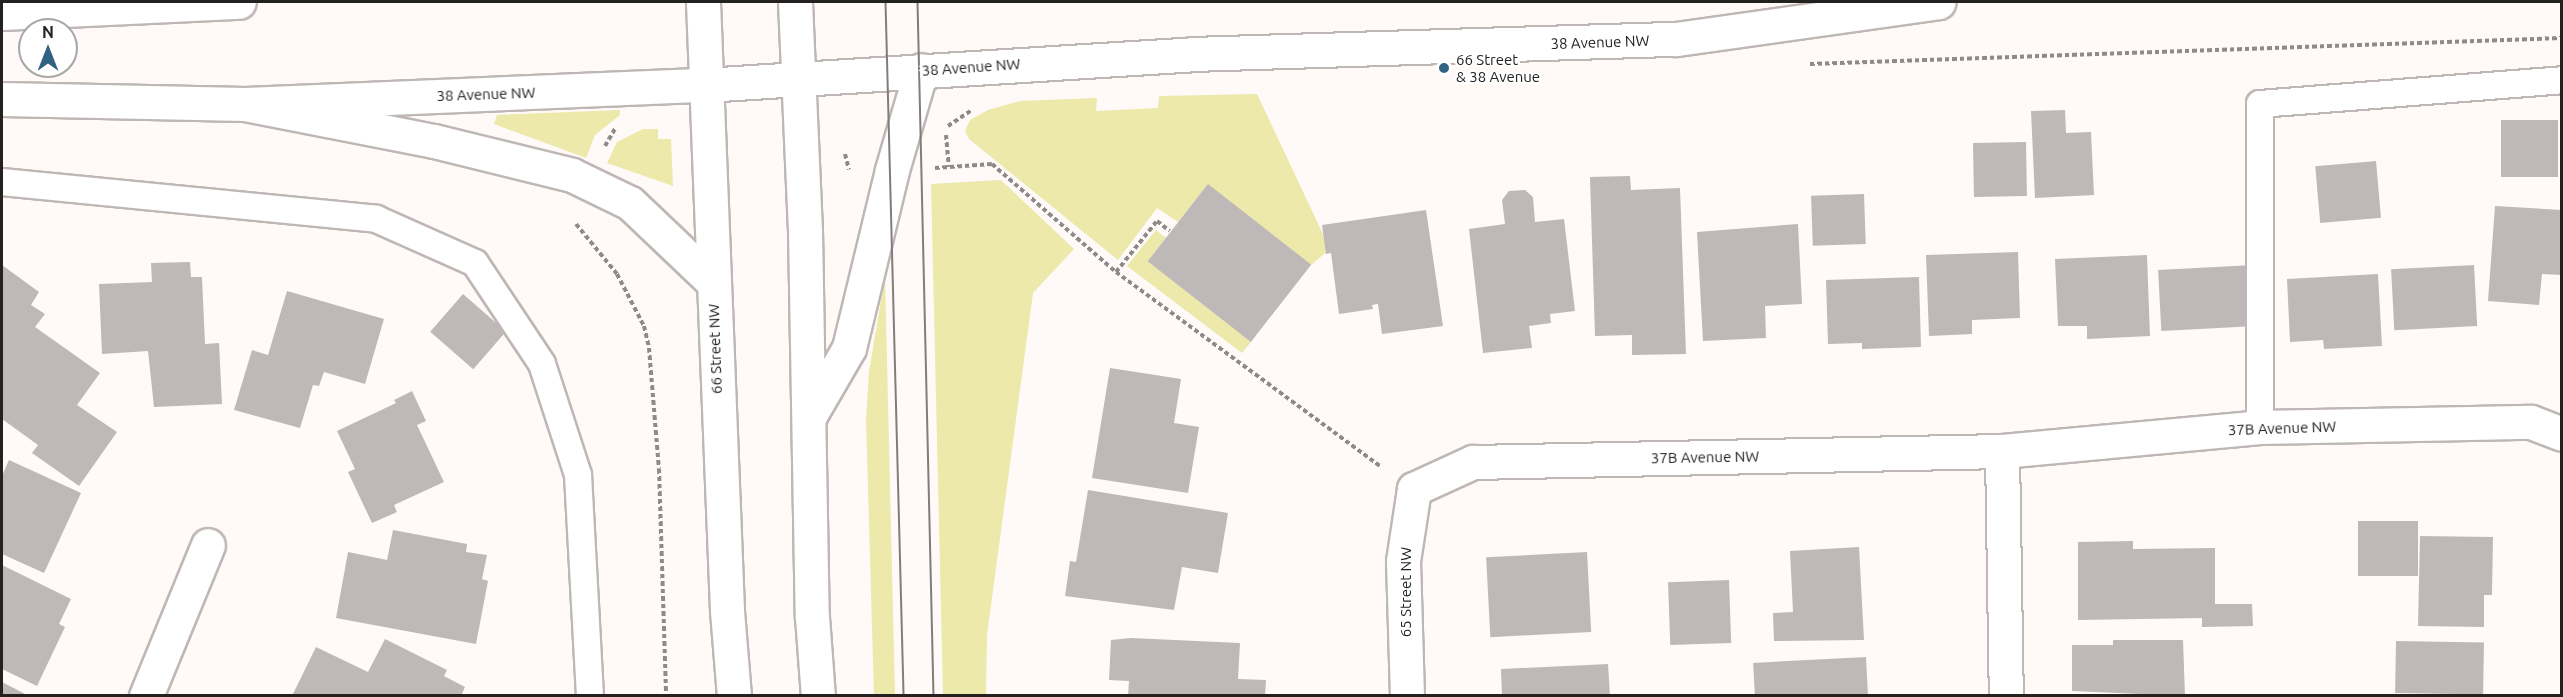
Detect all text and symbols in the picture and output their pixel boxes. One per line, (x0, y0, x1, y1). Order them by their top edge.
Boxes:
north arrow (18, 18, 78, 78)
text: N (42, 23, 54, 41)
street label: 38 Avenue NW (1550, 31, 1650, 53)
place label: 66 Street & 38 Avenue (1456, 50, 1540, 85)
street label: 38 Avenue NW (921, 55, 1021, 79)
marker: 66 Street & 38 Avenue (1437, 61, 1451, 75)
street label: 38 Avenue NW (436, 83, 536, 105)
street label: 66 Street NW (704, 304, 726, 394)
street label: 37B Avenue NW (2228, 417, 2336, 439)
street label: 37B Avenue NW (1651, 447, 1759, 467)
street label: 65 Street NW (1397, 547, 1415, 637)

